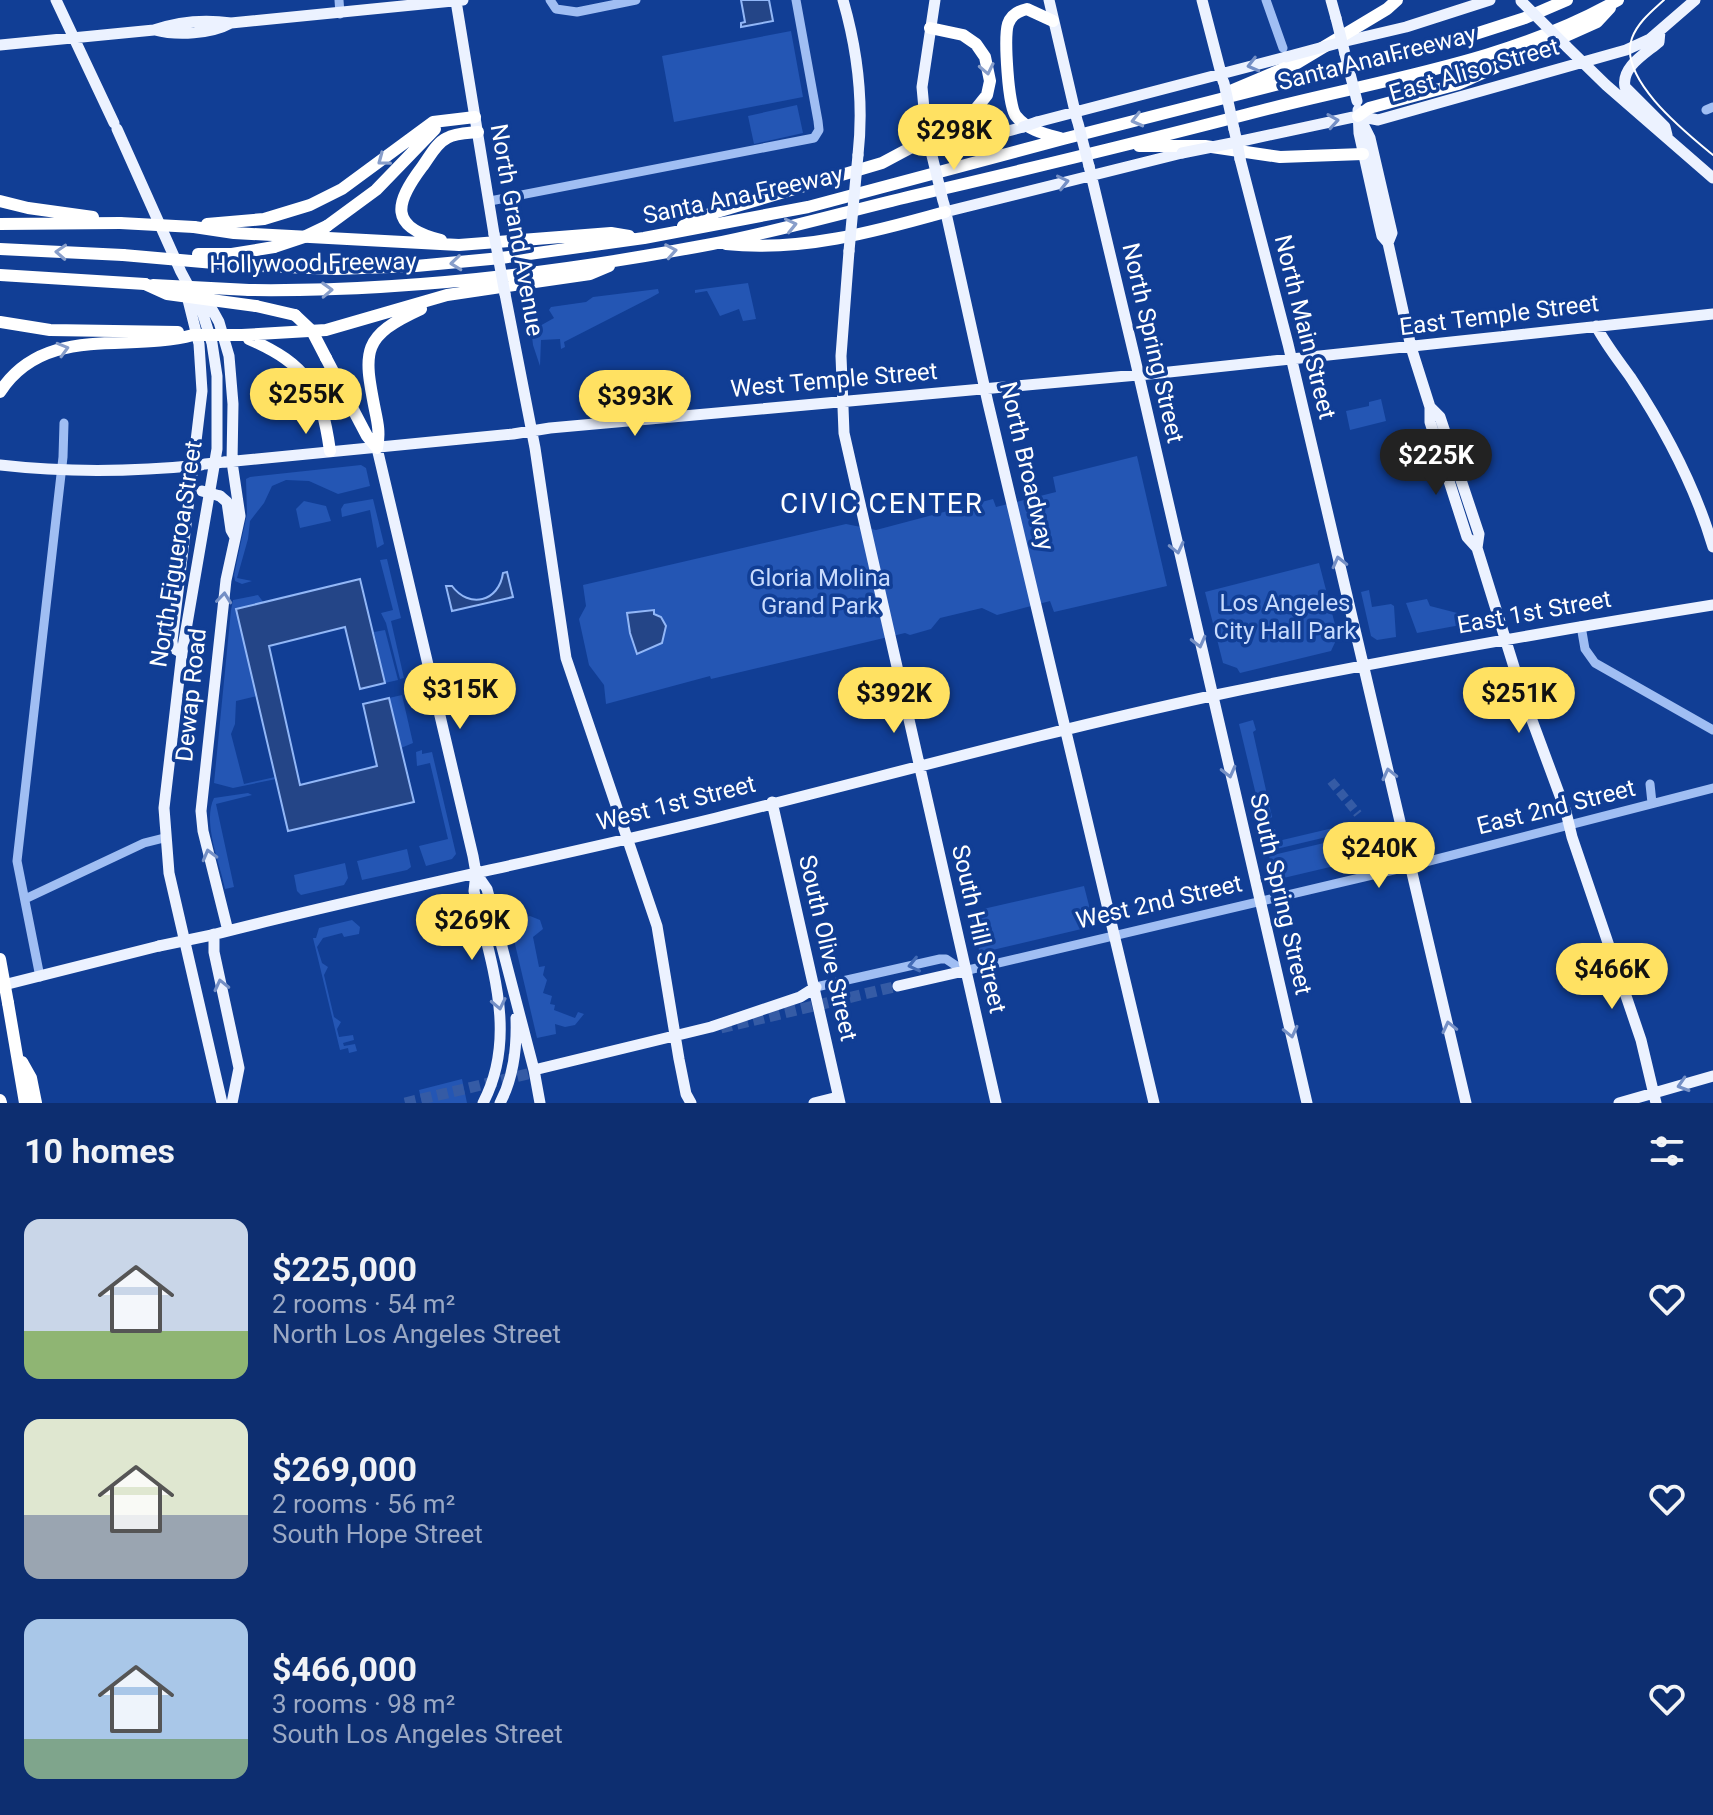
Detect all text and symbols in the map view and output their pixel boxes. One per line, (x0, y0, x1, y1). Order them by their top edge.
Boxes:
street label: Santa Ana Freeway (1275, 20, 1480, 96)
street label: East Aliso Street (1386, 32, 1562, 108)
one-way arrow (1247, 56, 1261, 73)
one-way arrow (978, 62, 995, 76)
pin: $298K (898, 104, 1010, 172)
one-way arrow (1131, 111, 1145, 128)
one-way arrow (1326, 113, 1340, 130)
text: $298K (916, 115, 992, 145)
street label: North Grand Avenue (485, 122, 549, 338)
one-way arrow (377, 151, 392, 165)
street label: Santa Ana Freeway (640, 160, 846, 230)
one-way arrow (1056, 175, 1070, 192)
one-way arrow (783, 217, 797, 234)
street label: North Main Street (1269, 232, 1341, 422)
street label: North Spring Street (1116, 240, 1190, 446)
one-way arrow (664, 243, 677, 260)
one-way arrow (54, 244, 67, 261)
street label: Hollywood Freeway (209, 247, 418, 279)
one-way arrow (449, 254, 462, 271)
one-way arrow (321, 281, 334, 299)
street label: East Temple Street (1398, 289, 1600, 341)
one-way arrow (55, 342, 69, 358)
street label: West Temple Street (729, 357, 939, 403)
pin: $255K (250, 368, 362, 436)
pin: $393K (579, 370, 691, 438)
text: $255K (268, 379, 344, 409)
street label: North Broadway (994, 379, 1060, 554)
text: $393K (597, 381, 673, 411)
pin: $225K (1380, 429, 1492, 497)
street label: North Figueroa Street (144, 439, 208, 669)
text: $225K (1398, 440, 1474, 470)
district label: CIVIC CENTER (780, 487, 984, 520)
one-way arrow (1168, 540, 1185, 554)
one-way arrow (1332, 556, 1349, 569)
park label: Gloria Molina Grand Park (749, 564, 891, 620)
street label: East 1st Street (1455, 585, 1613, 639)
park label: Los Angeles City Hall Park (1214, 589, 1357, 645)
one-way arrow (215, 591, 232, 604)
street label: Dewap Road (170, 627, 212, 763)
one-way arrow (1190, 635, 1207, 649)
pin: $315K (404, 663, 516, 731)
pin: $392K (838, 667, 950, 735)
pin: $251K (1463, 667, 1575, 735)
text: $315K (422, 674, 498, 704)
text: $392K (856, 678, 932, 708)
text: $251K (1481, 678, 1557, 708)
one-way arrow (1220, 765, 1237, 779)
one-way arrow (1381, 768, 1398, 781)
street label: West 1st Street (594, 770, 759, 836)
street label: East 2nd Street (1474, 774, 1638, 840)
street label: South Spring Street (1244, 791, 1318, 998)
pin: $240K (1323, 822, 1435, 890)
text: $240K (1341, 833, 1417, 863)
street label: South Hill Street (946, 842, 1012, 1016)
one-way arrow (202, 849, 219, 863)
street label: South Olive Street (793, 852, 863, 1044)
street label: West 2nd Street (1073, 869, 1245, 935)
pin: $269K (416, 894, 528, 962)
text: $269K (434, 905, 510, 935)
pin: $466K (1556, 943, 1668, 1011)
text: $466K (1574, 954, 1650, 984)
one-way arrow (907, 955, 921, 972)
one-way arrow (213, 979, 230, 993)
one-way arrow (490, 997, 507, 1010)
one-way arrow (1441, 1021, 1458, 1034)
one-way arrow (1282, 1024, 1299, 1038)
one-way arrow (1677, 1076, 1691, 1092)
icon: filters (1645, 1129, 1689, 1173)
text: 10 homes (24, 1131, 175, 1171)
text: $225,000 (272, 1249, 417, 1289)
icon: home (88, 1251, 184, 1347)
icon: heart (1645, 1277, 1689, 1321)
text: 2 rooms · 54 m² (272, 1289, 455, 1319)
text: North Los Angeles Street (272, 1319, 561, 1349)
text: $269,000 (272, 1449, 417, 1489)
icon: home (88, 1451, 184, 1547)
icon: heart (1645, 1477, 1689, 1521)
text: 2 rooms · 56 m² (272, 1489, 455, 1519)
text: South Hope Street (272, 1519, 483, 1549)
text: $466,000 (272, 1649, 417, 1689)
icon: home (88, 1651, 184, 1747)
icon: heart (1645, 1677, 1689, 1721)
text: 3 rooms · 98 m² (272, 1689, 455, 1719)
text: South Los Angeles Street (272, 1719, 563, 1749)

